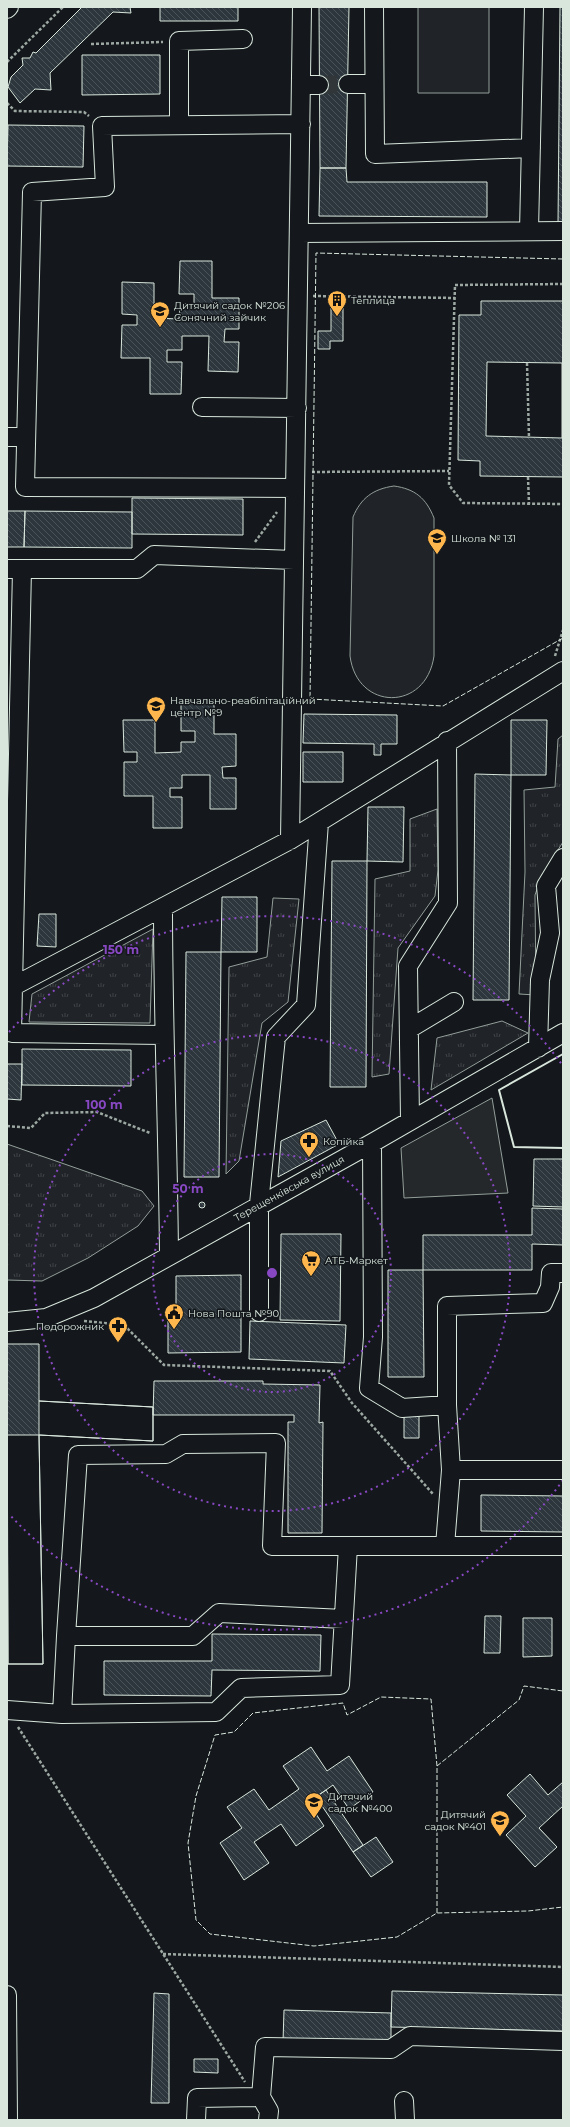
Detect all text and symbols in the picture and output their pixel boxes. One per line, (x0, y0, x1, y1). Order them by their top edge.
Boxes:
building icon: Теплица (326, 289, 348, 317)
place label: Теплица (351, 294, 395, 307)
place label: Дитячий садок №206 Сонячний зайчик (174, 299, 285, 324)
school or university icon: Дитячий садок №206 Сонячний зайчик (149, 300, 171, 328)
school or university icon: Школа № 131 (426, 527, 448, 555)
place label: Школа № 131 (451, 532, 516, 545)
place label: Навчально-реабілітаційний центр №9 (170, 694, 316, 719)
school or university icon: Навчально-реабілітаційний центр №9 (145, 695, 167, 723)
text: 150 m (103, 942, 139, 957)
text: 100 m (86, 1097, 122, 1112)
pharmacy icon: Копійка (298, 1130, 320, 1158)
place label: Копійка (323, 1135, 364, 1148)
street label: Терещенківська вулиця (232, 1153, 347, 1224)
text: 50 m (172, 1181, 204, 1196)
supermarket icon: АТБ-Маркет (300, 1249, 322, 1277)
place label: АТБ-Маркет (325, 1254, 388, 1267)
centre of rings (265, 1266, 279, 1280)
public building icon: Нова Пошта №90 (163, 1302, 185, 1330)
place label: Нова Пошта №90 (188, 1307, 280, 1320)
pharmacy icon: Подорожник (107, 1315, 129, 1343)
place label: Подорожник (36, 1320, 104, 1333)
place label: Дитячий садок №400 (328, 1790, 393, 1815)
school or university icon: Дитячий садок №400 (303, 1791, 325, 1819)
place label: Дитячий садок №401 (425, 1808, 486, 1833)
school or university icon: Дитячий садок №401 (489, 1809, 511, 1837)

